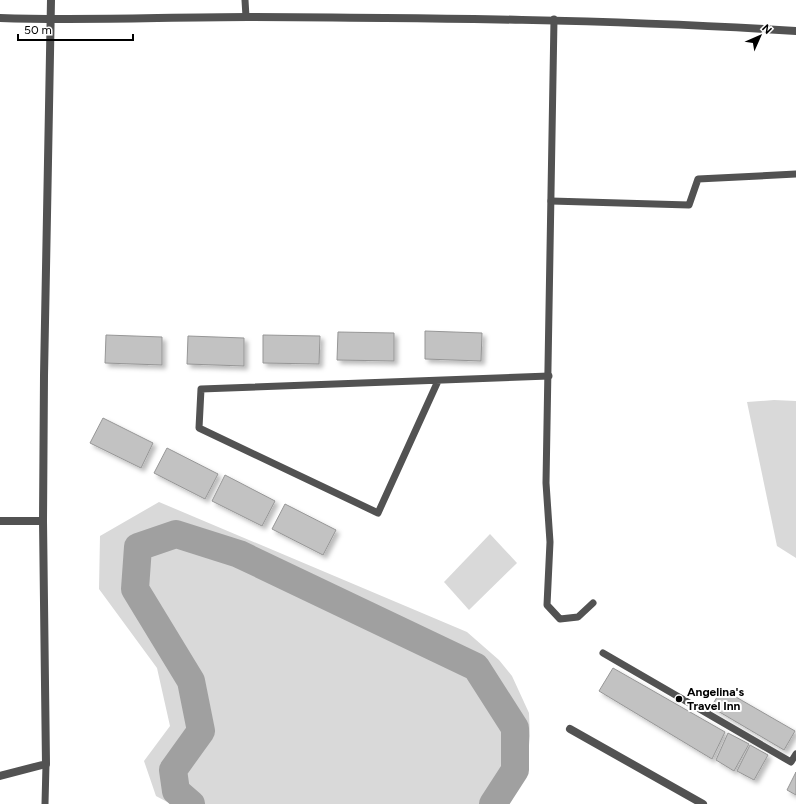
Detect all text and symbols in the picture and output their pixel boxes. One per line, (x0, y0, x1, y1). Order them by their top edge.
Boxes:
scale bar (18, 16, 133, 42)
north arrow (740, 16, 780, 56)
text: N (759, 22, 774, 37)
text: 50 m (24, 23, 52, 37)
place label: Angelina's Travel Inn (687, 685, 744, 713)
marker: Angelina's Travel Inn (674, 694, 684, 704)

